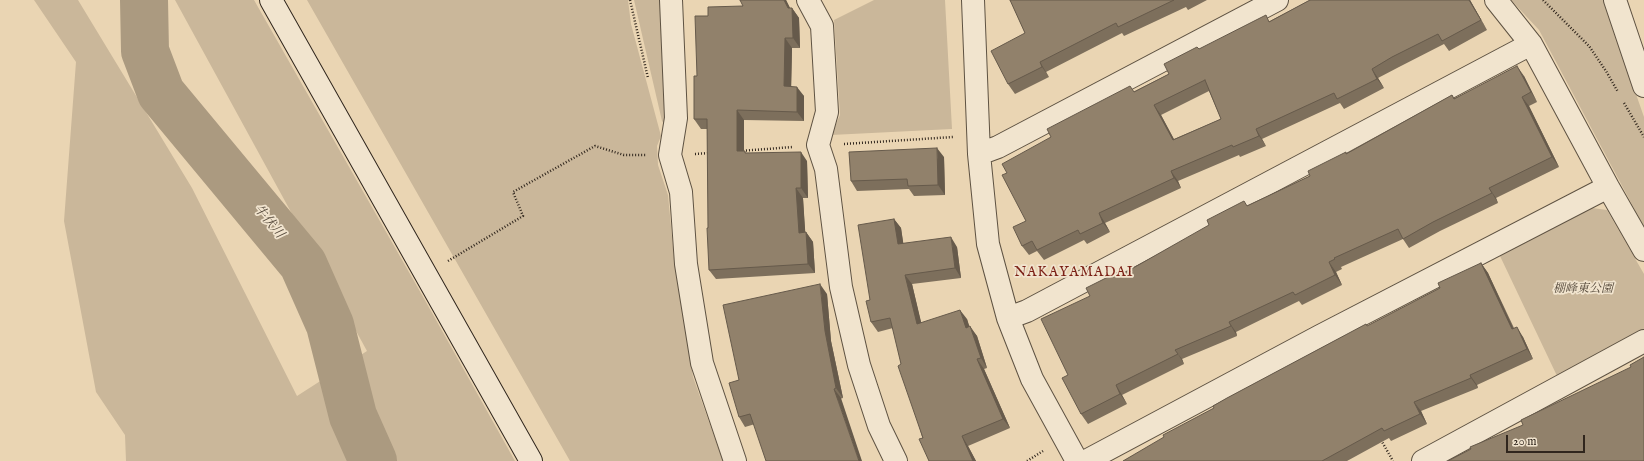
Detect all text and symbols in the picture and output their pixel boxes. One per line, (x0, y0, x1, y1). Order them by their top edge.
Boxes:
water label: 牛伏川 (249, 202, 287, 242)
district label: NAKAYAMADAI (1014, 265, 1134, 281)
park label: 棚峰東公園 (1553, 283, 1613, 297)
scale bar (1508, 427, 1587, 453)
text: 20 m (1513, 434, 1536, 449)

